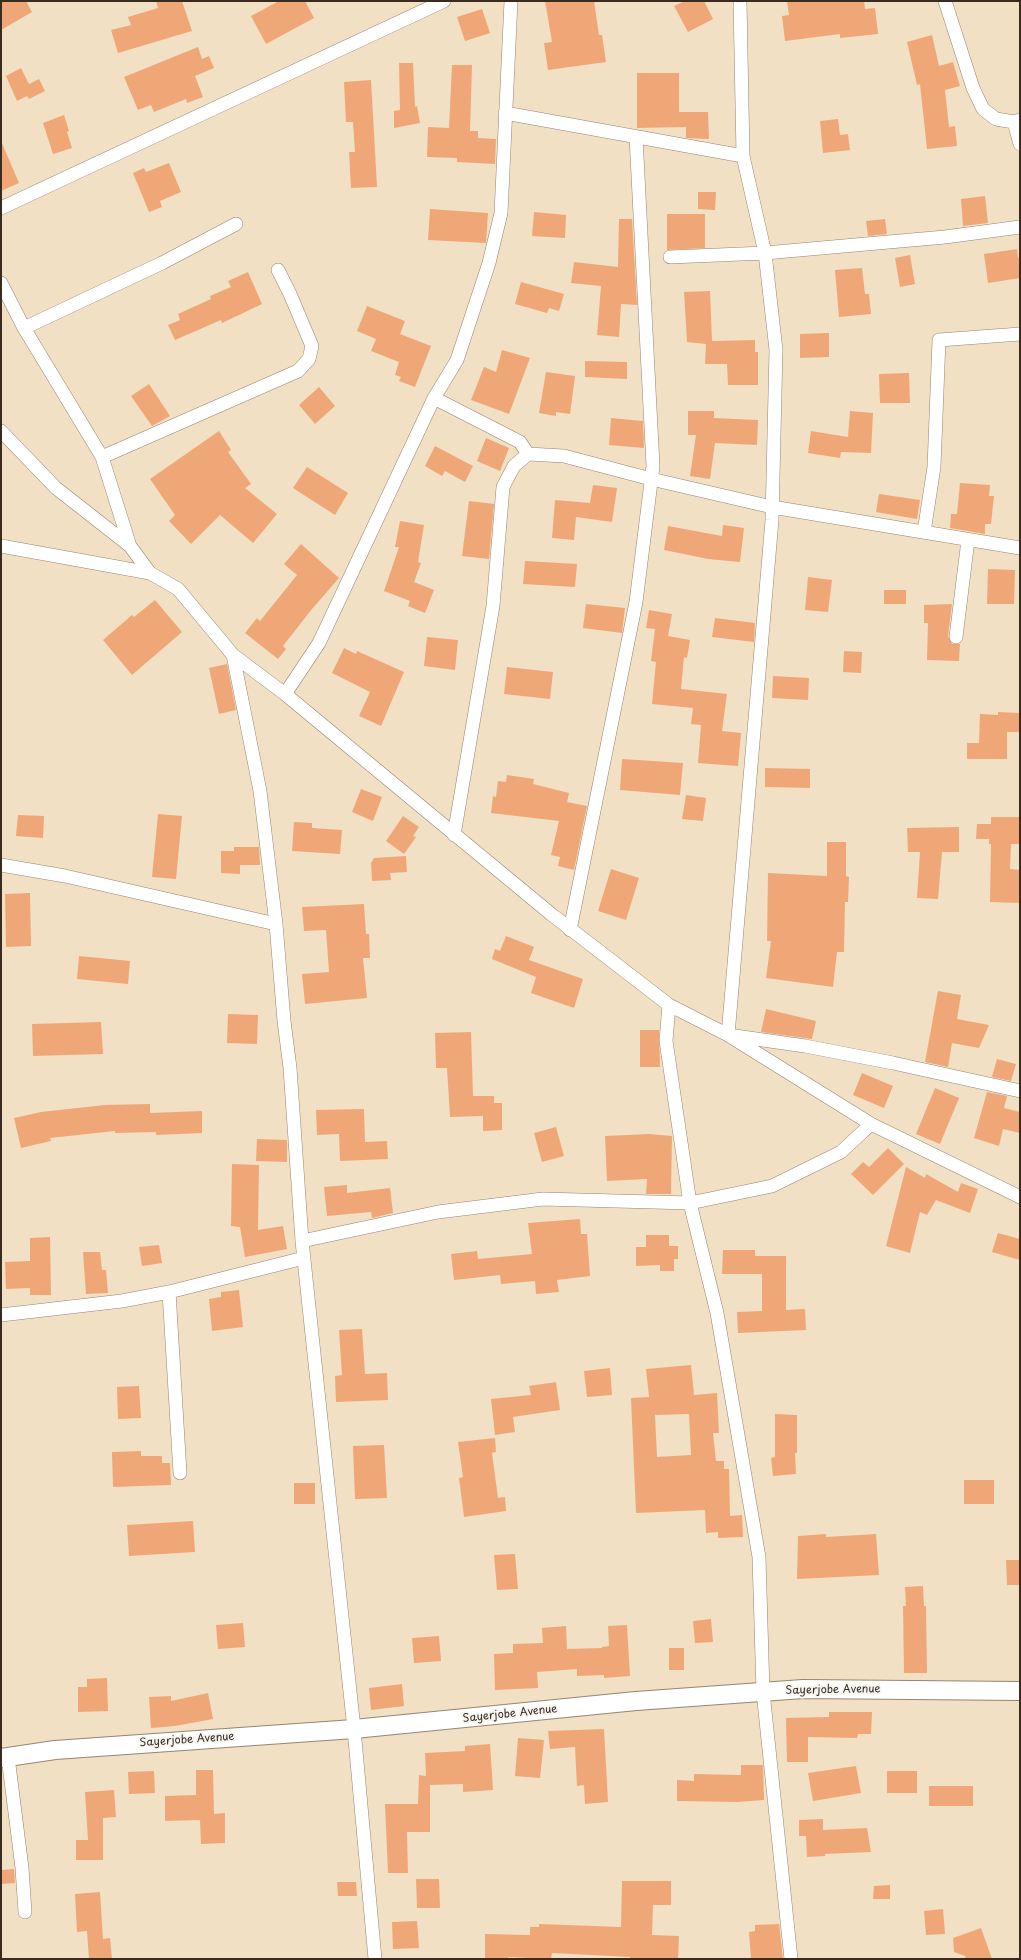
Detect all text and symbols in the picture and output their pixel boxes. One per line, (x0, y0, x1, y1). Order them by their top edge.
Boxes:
street label: Sayerjobe Avenue (785, 1683, 881, 1697)
street label: Sayerjobe Avenue (462, 1702, 558, 1726)
street label: Sayerjobe Avenue (139, 1730, 235, 1750)

